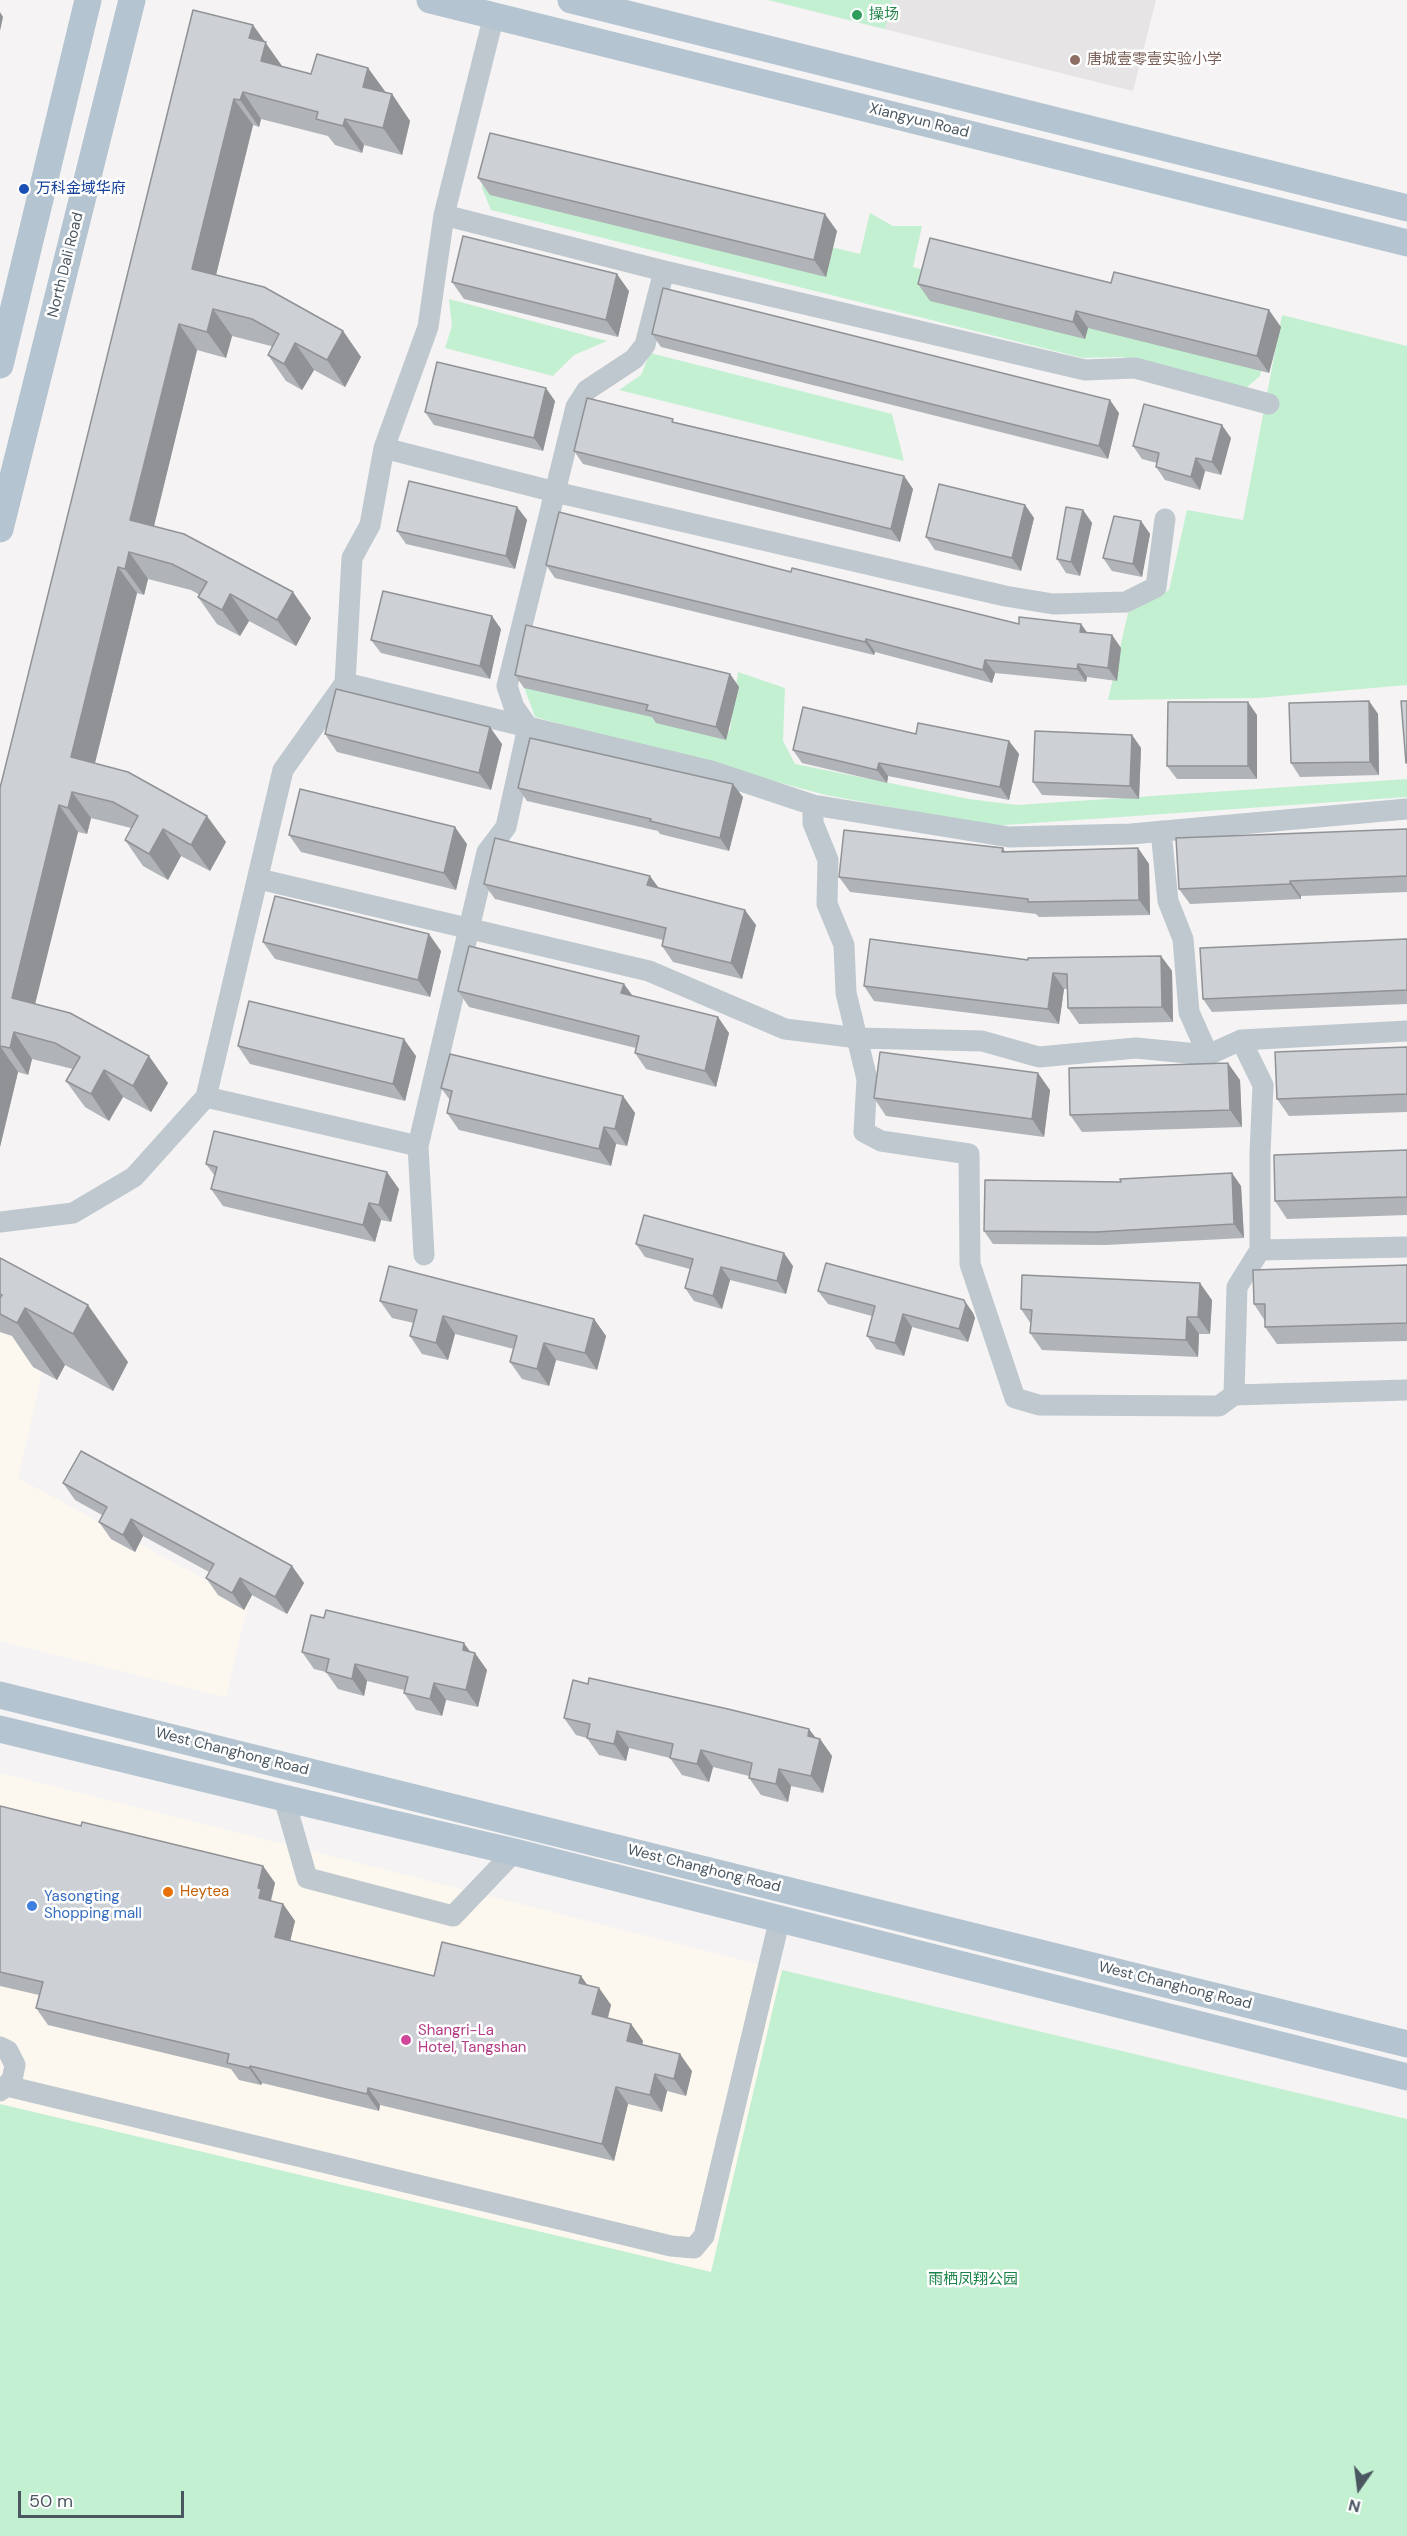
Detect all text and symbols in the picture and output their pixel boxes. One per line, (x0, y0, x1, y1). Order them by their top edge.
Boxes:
place label: 操场 (869, 6, 899, 24)
marker: 操场 (850, 8, 864, 22)
place label: 唐城壹零壹实验小学 (1087, 51, 1222, 69)
marker: 唐城壹零壹实验小学 (1068, 53, 1082, 67)
street label: Xiangyun Road (867, 100, 971, 142)
place label: 万科金域华府 (36, 180, 126, 198)
marker: 万科金域华府 (17, 182, 31, 196)
street label: North Dali Road (44, 211, 88, 319)
street label: West Changhong Road (154, 1724, 310, 1780)
street label: West Changhong Road (626, 1841, 782, 1897)
place label: Heytea (180, 1883, 229, 1901)
marker: Heytea (161, 1885, 175, 1899)
place label: Yasongting Shopping mall (44, 1888, 142, 1923)
marker: Yasongting Shopping mall (25, 1899, 39, 1913)
street label: West Changhong Road (1097, 1958, 1253, 2014)
place label: Shangri-La Hotel, Tangshan (418, 2022, 526, 2057)
marker: Shangri-La Hotel, Tangshan (399, 2033, 413, 2047)
park label: 雨栖凤翔公园 (928, 2271, 1018, 2289)
north arrow (1329, 2458, 1389, 2518)
scale bar (21, 2479, 188, 2517)
text: 50 m (29, 2489, 73, 2513)
text: N (1346, 2494, 1363, 2518)

